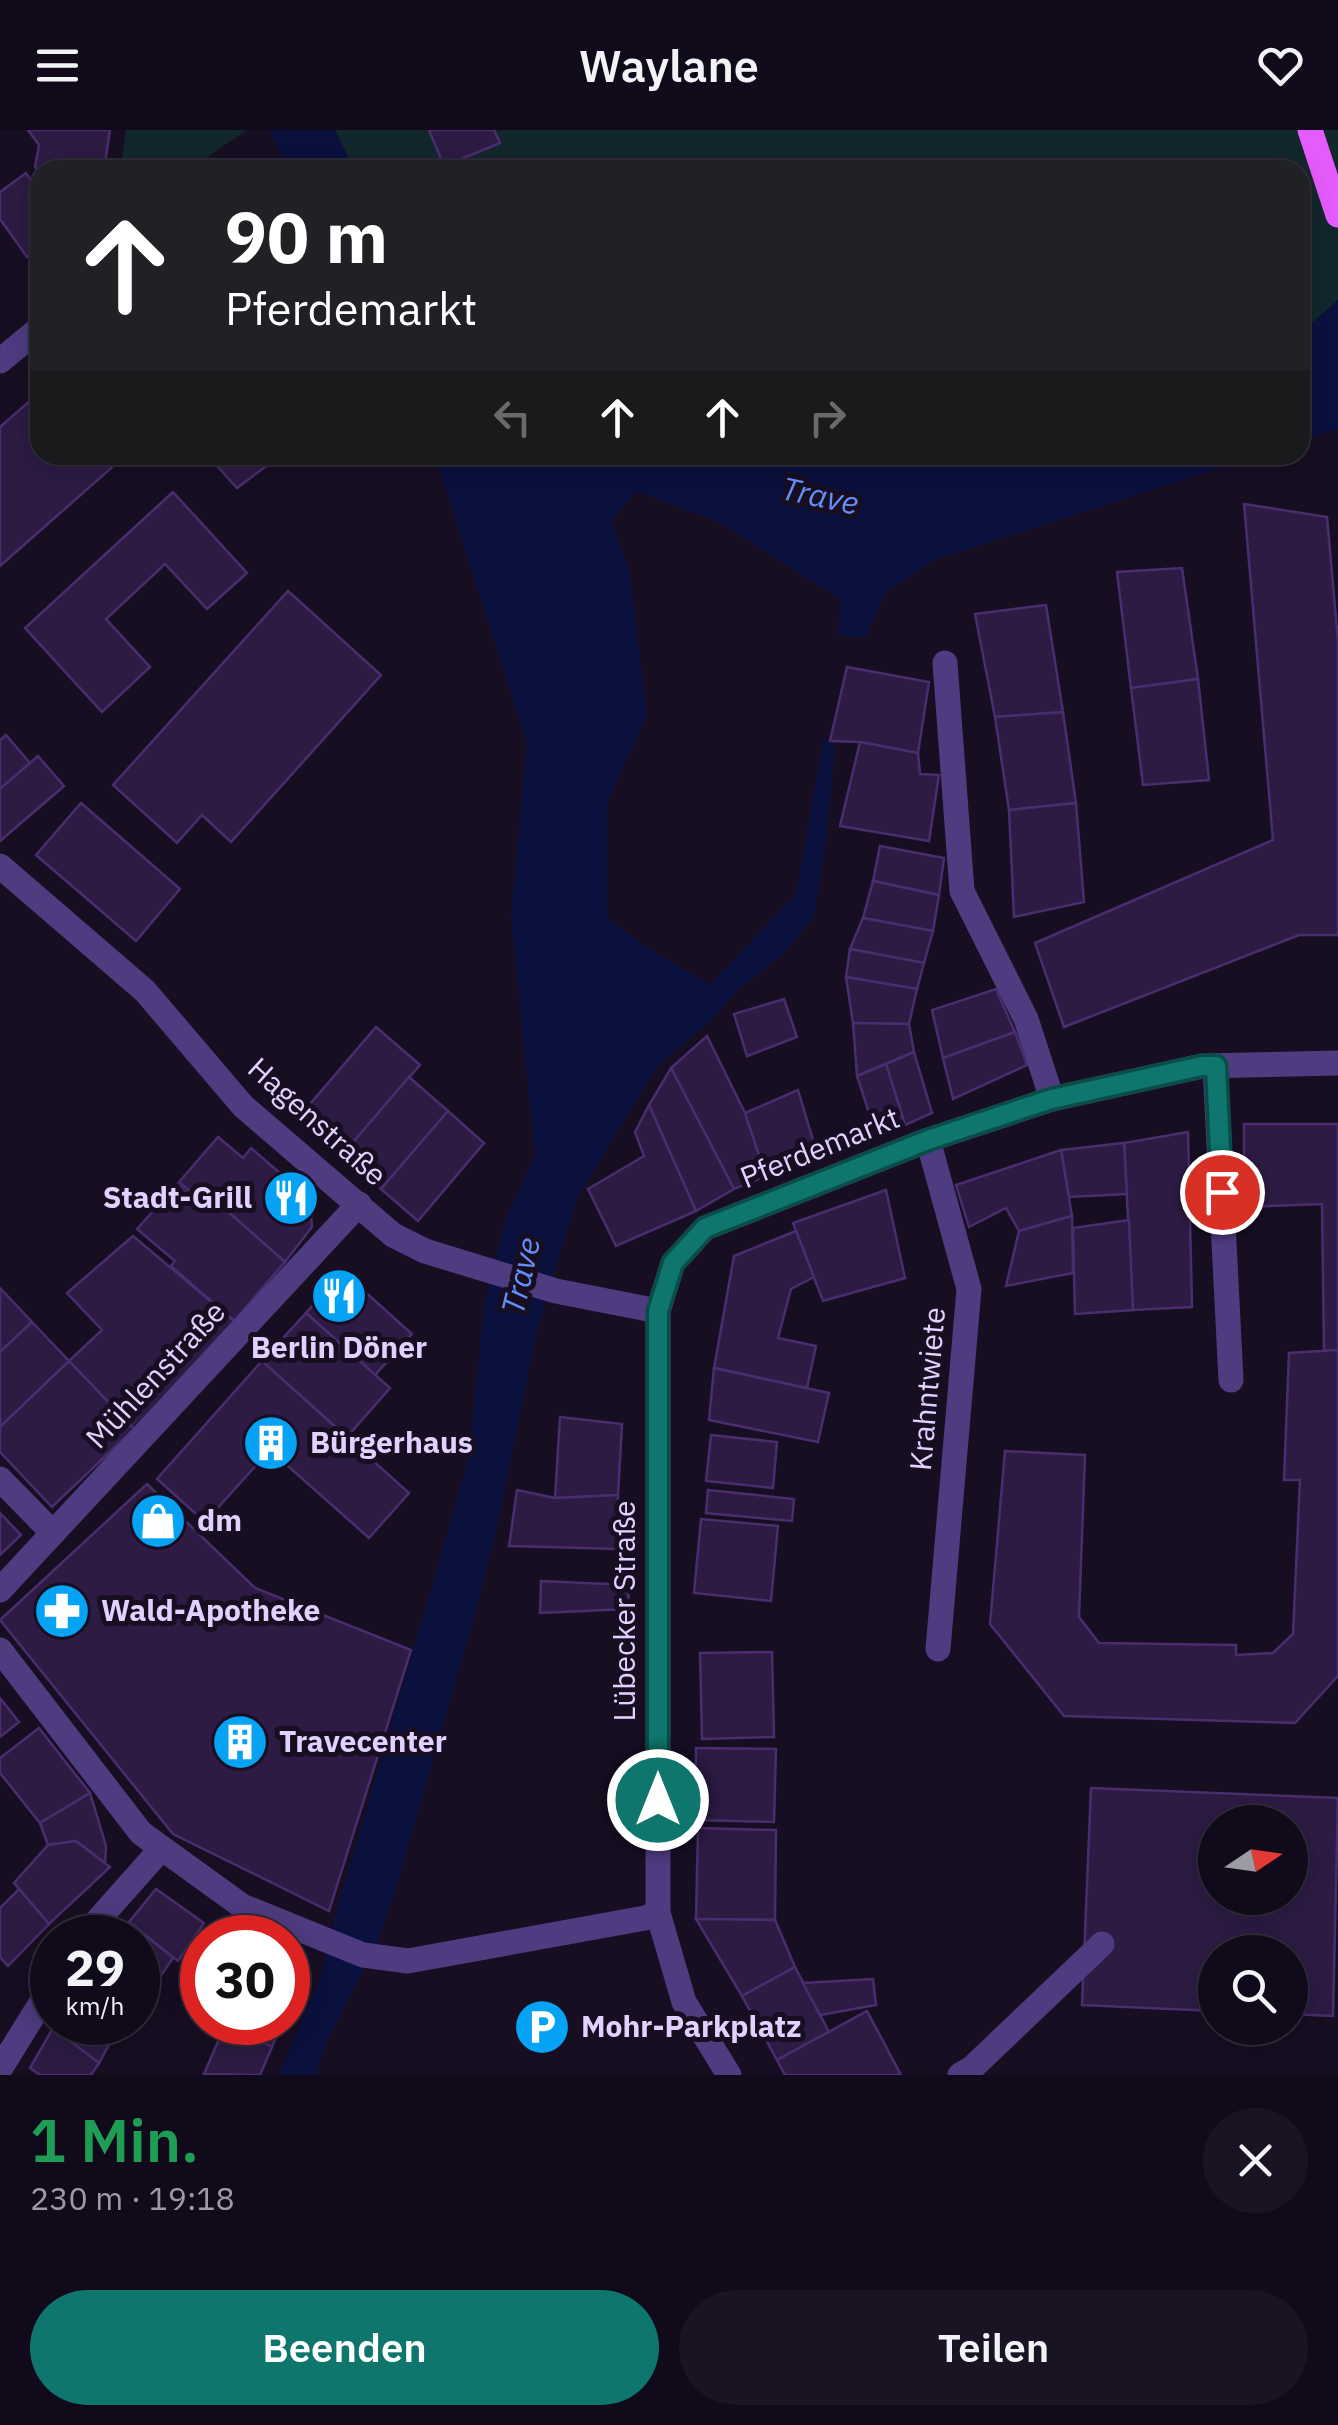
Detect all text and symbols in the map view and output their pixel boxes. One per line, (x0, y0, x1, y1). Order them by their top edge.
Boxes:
text: Waylane (579, 36, 759, 94)
icon: menu (30, 38, 85, 93)
icon: heart (1253, 38, 1308, 93)
text: 90 m (225, 191, 388, 282)
icon: ahead (60, 200, 190, 330)
text: Pferdemarkt (225, 279, 477, 337)
icon: left (485, 390, 540, 445)
icon: ahead (590, 390, 645, 445)
icon: ahead (695, 390, 750, 445)
icon: right (800, 390, 855, 445)
water label: Trave (778, 466, 863, 524)
street label: Hagenstraße (240, 1048, 396, 1194)
street label: Pferdemarkt (734, 1097, 905, 1196)
pin (1180, 1150, 1265, 1235)
icon: arrive (1195, 1165, 1250, 1220)
restaurant icon: Stadt-Grill (261, 1168, 321, 1228)
place label: Stadt-Grill (103, 1177, 252, 1216)
water label: Trave (491, 1233, 549, 1318)
restaurant icon: Berlin Döner (309, 1266, 369, 1326)
street label: Mühlenstraße (77, 1292, 233, 1456)
street label: Krahntwiete (900, 1305, 953, 1472)
place label: Berlin Döner (251, 1327, 427, 1366)
building icon: Bürgerhaus (241, 1413, 301, 1473)
place label: Bürgerhaus (310, 1422, 473, 1461)
shop icon: dm (128, 1491, 188, 1551)
place label: dm (197, 1500, 242, 1539)
street label: Lübecker Straße (604, 1500, 643, 1722)
pharmacy icon: Wald-Apotheke (32, 1581, 92, 1641)
place label: Wald-Apotheke (101, 1590, 320, 1629)
building icon: Travecenter (210, 1712, 270, 1772)
place label: Travecenter (279, 1721, 447, 1760)
position arrow (606, 1748, 710, 1852)
north arrow (1198, 1805, 1308, 1915)
map controls (1198, 1805, 1308, 2045)
speed limit sign: 30 (180, 1915, 310, 2045)
text: 29 (65, 1935, 125, 2000)
button: search (1198, 1935, 1308, 2045)
text: km/h (66, 1989, 124, 2022)
parking icon: Mohr-Parkplatz (512, 1997, 572, 2057)
place label: Mohr-Parkplatz (581, 2006, 802, 2045)
text: 1 Min. (30, 2100, 199, 2179)
button: close (1203, 2108, 1308, 2213)
text: 230 m · 19:18 (30, 2177, 235, 2219)
button: Beenden (30, 2290, 659, 2405)
button: Teilen (679, 2290, 1308, 2405)

